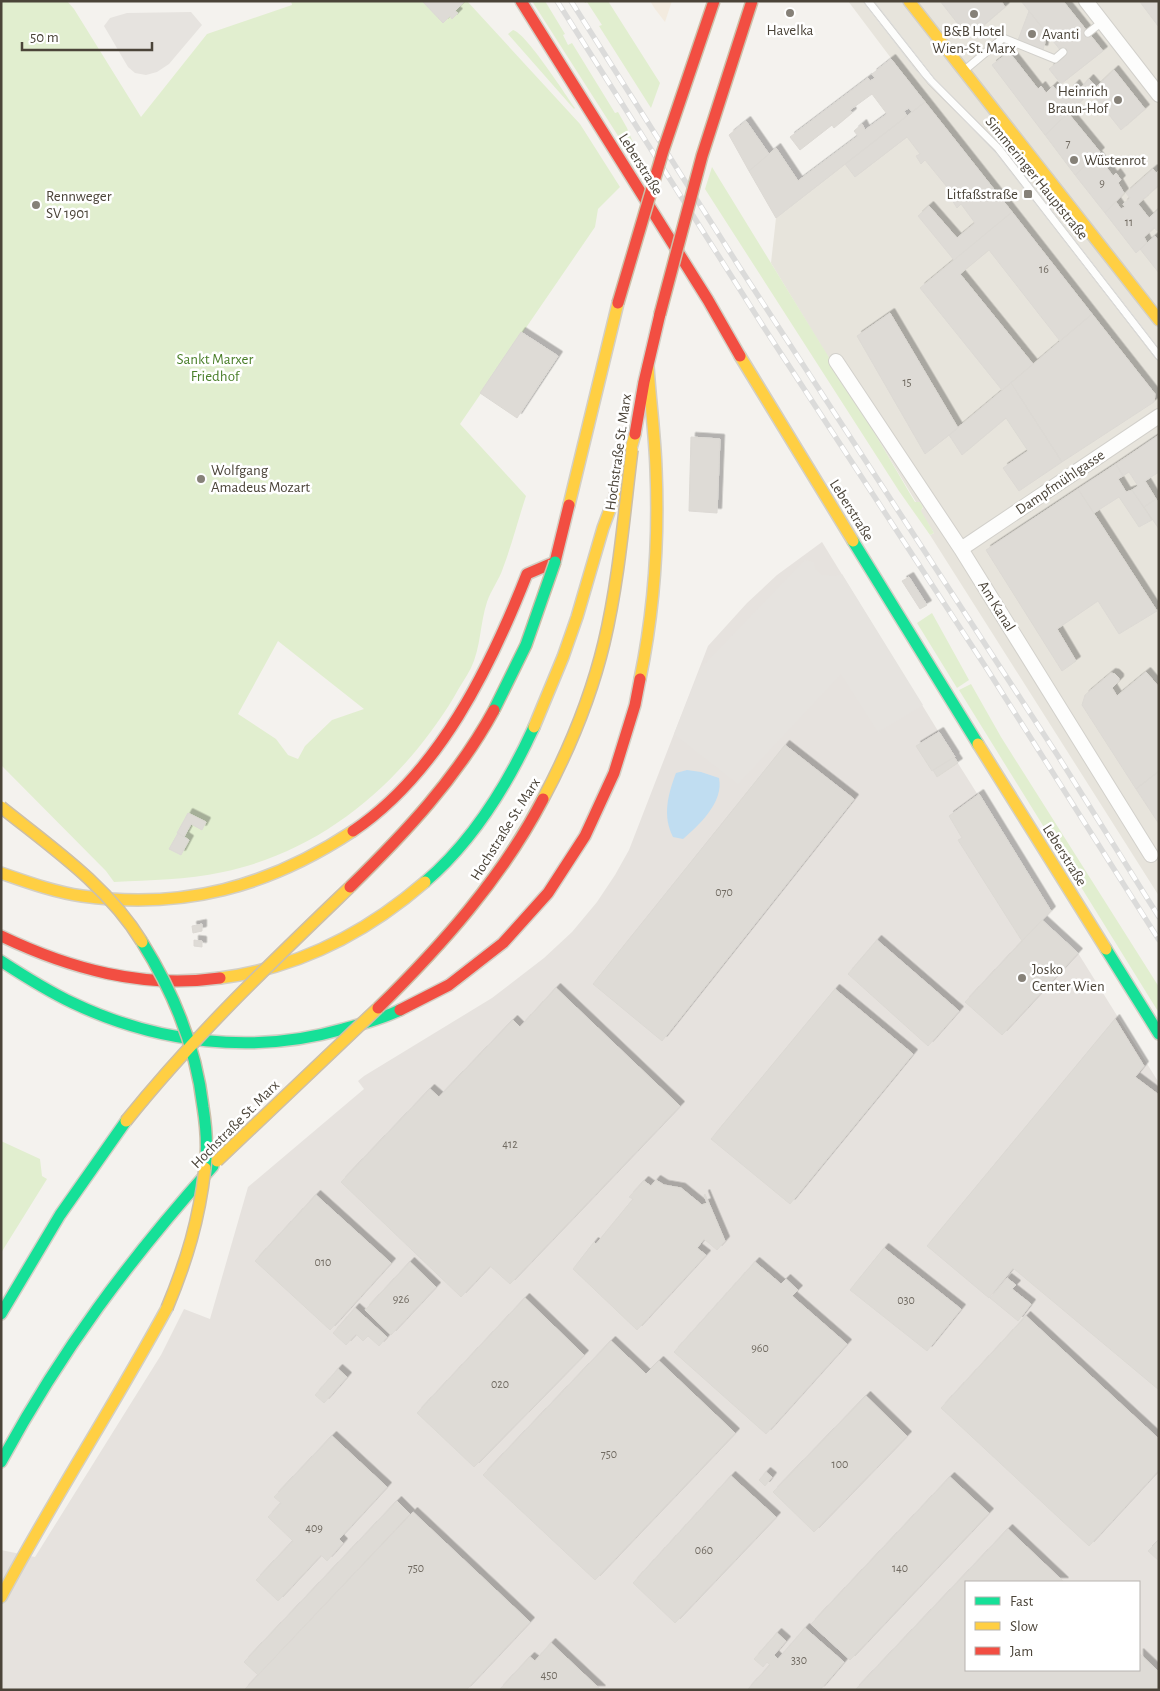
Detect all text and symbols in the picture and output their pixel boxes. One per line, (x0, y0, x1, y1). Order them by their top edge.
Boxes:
marker: Havelka (784, 7, 796, 19)
marker: B&B Hotel Wien-St. Marx (968, 8, 980, 20)
scale bar (22, 20, 152, 52)
place label: Havelka (767, 23, 814, 38)
place label: B&B Hotel Wien-St. Marx (932, 24, 1016, 56)
place label: Avanti (1042, 27, 1079, 42)
marker: Avanti (1026, 28, 1038, 40)
text: 50 m (30, 30, 59, 45)
place label: Heinrich Braun-Hof (1048, 84, 1109, 116)
marker: Heinrich Braun-Hof (1112, 94, 1124, 106)
street label: Simmeringer Hauptstraße (983, 114, 1091, 243)
street label: Leberstraße (616, 131, 665, 198)
house number: 7 (1065, 137, 1071, 149)
place label: Wüstenrot (1084, 153, 1146, 168)
marker: Wüstenrot (1068, 154, 1080, 166)
house number: 9 (1099, 177, 1105, 189)
place label: Litfaßstraße (947, 187, 1018, 202)
marker: Litfaßstraße (1022, 188, 1034, 200)
place label: Rennweger SV 1901 (46, 189, 112, 221)
marker: Rennweger SV 1901 (30, 199, 42, 211)
house number: 11 (1125, 216, 1133, 228)
house number: 16 (1039, 263, 1049, 275)
park label: Sankt Marxer Friedhof (177, 352, 254, 384)
house number: 15 (902, 376, 912, 388)
street label: Hochstraße St. Marx (603, 392, 634, 511)
street label: Dampfmühlgasse (1013, 447, 1107, 518)
place label: Wolfgang Amadeus Mozart (211, 463, 310, 495)
marker: Wolfgang Amadeus Mozart (195, 473, 207, 485)
street label: Leberstraße (827, 477, 876, 544)
street label: Am Kanal (975, 578, 1018, 634)
street label: Hochstraße St. Marx (468, 775, 543, 883)
street label: Leberstraße (1040, 822, 1089, 889)
house number: 070 (715, 886, 733, 898)
place label: Josko Center Wien (1032, 962, 1105, 994)
marker: Josko Center Wien (1016, 972, 1028, 984)
street label: Hochstraße St. Marx (188, 1077, 283, 1171)
house number: 412 (502, 1138, 518, 1150)
house number: 010 (315, 1256, 331, 1268)
house number: 926 (393, 1293, 410, 1305)
house number: 030 (897, 1294, 915, 1306)
house number: 960 (751, 1342, 769, 1354)
house number: 020 (491, 1378, 509, 1390)
house number: 750 (601, 1448, 617, 1460)
house number: 100 (832, 1458, 848, 1470)
house number: 409 (305, 1522, 323, 1534)
house number: 060 (695, 1544, 713, 1556)
house number: 750 (408, 1562, 424, 1574)
house number: 140 (892, 1562, 908, 1574)
legend (965, 1581, 1140, 1671)
text: Fast (1010, 1594, 1034, 1609)
text: Slow (1010, 1619, 1038, 1634)
text: Jam (1010, 1644, 1033, 1659)
house number: 330 (791, 1654, 807, 1666)
house number: 450 (540, 1669, 558, 1681)

